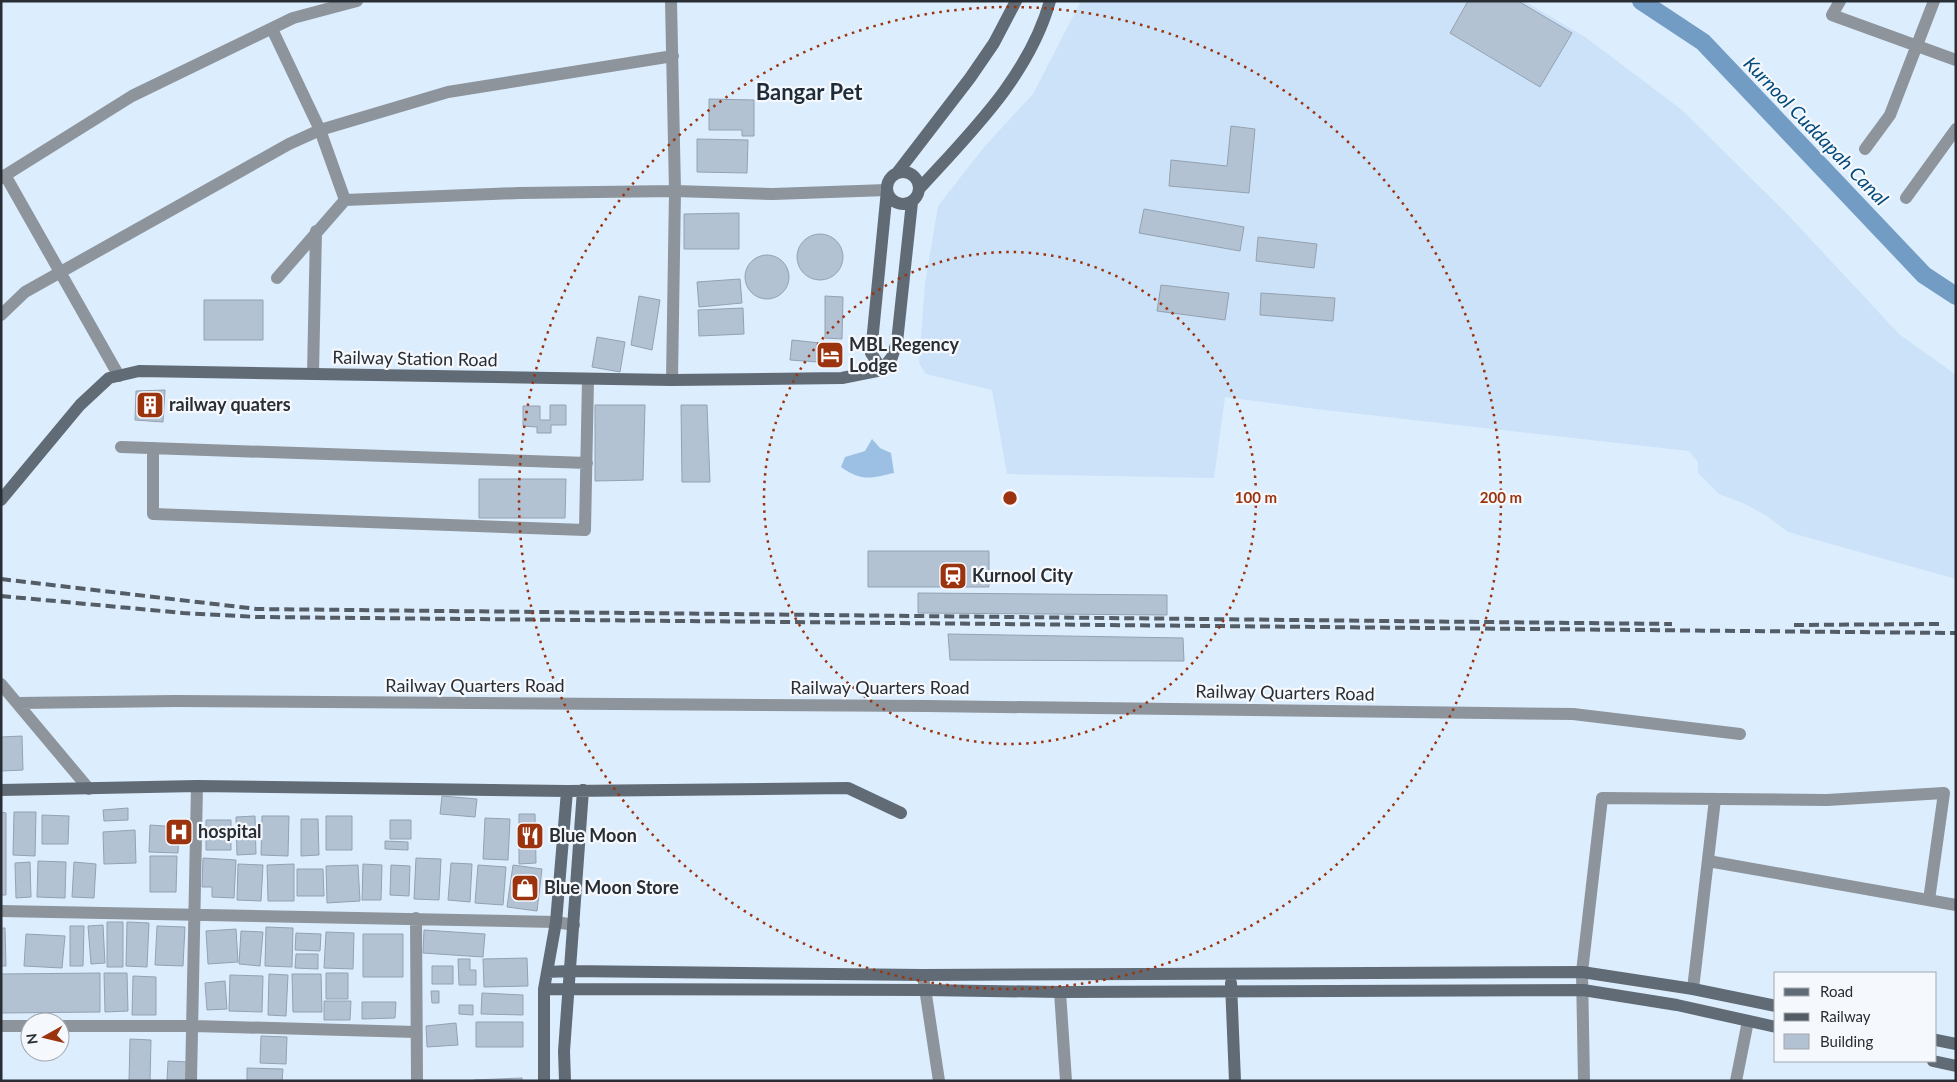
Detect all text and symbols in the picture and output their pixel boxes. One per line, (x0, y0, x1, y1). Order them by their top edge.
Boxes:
water label: Kurnool Cuddapah Canal (1739, 52, 1893, 210)
district label: Bangar Pet (756, 78, 863, 105)
place label: MBL Regency Lodge (849, 333, 959, 376)
hotel icon: MBL Regency Lodge (815, 340, 845, 370)
street label: Railway Station Road (332, 346, 498, 370)
building icon: railway quaters (135, 390, 165, 420)
place label: railway quaters (169, 393, 291, 415)
text: 100 m (1235, 488, 1277, 506)
text: 200 m (1480, 488, 1522, 506)
centre of rings (1001, 489, 1019, 507)
station icon: Kurnool City (938, 561, 968, 591)
place label: Kurnool City (972, 564, 1074, 586)
street label: Railway Quarters Road (385, 674, 565, 696)
street label: Railway Quarters Road (790, 676, 970, 698)
street label: Railway Quarters Road (1195, 679, 1375, 705)
hospital icon: hospital (164, 817, 194, 847)
place label: hospital (198, 820, 262, 842)
restaurant icon: Blue Moon (515, 821, 545, 851)
place label: Blue Moon (549, 824, 637, 846)
shop icon: Blue Moon Store (510, 873, 540, 903)
place label: Blue Moon Store (544, 876, 679, 898)
legend (1774, 972, 1937, 1062)
text: Road (1820, 982, 1853, 1000)
text: Railway (1820, 1007, 1871, 1025)
north arrow (20, 1012, 70, 1062)
text: N (22, 1032, 41, 1045)
text: Building (1820, 1032, 1873, 1050)

